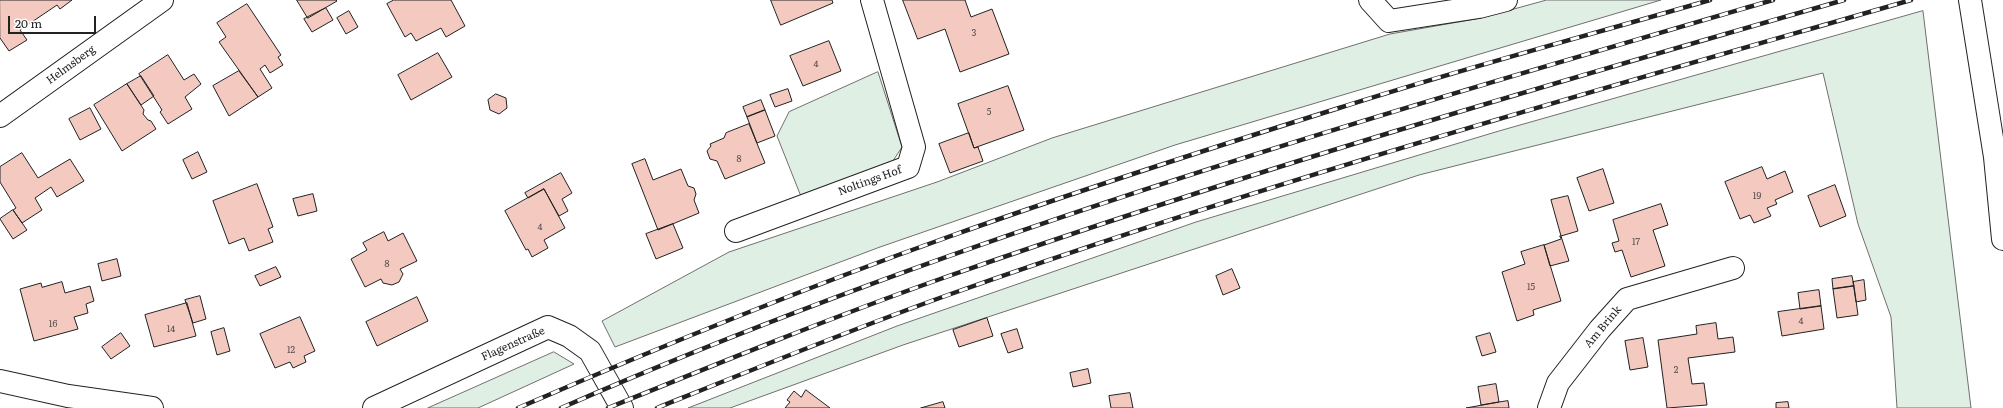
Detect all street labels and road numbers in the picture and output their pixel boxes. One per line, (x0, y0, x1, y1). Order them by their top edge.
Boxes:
street label: Helmsberg (44, 43, 98, 87)
street label: Noltings Hof (836, 163, 904, 199)
street label: Am Brink (1582, 303, 1624, 351)
street label: Flagenstraße (479, 324, 547, 364)

